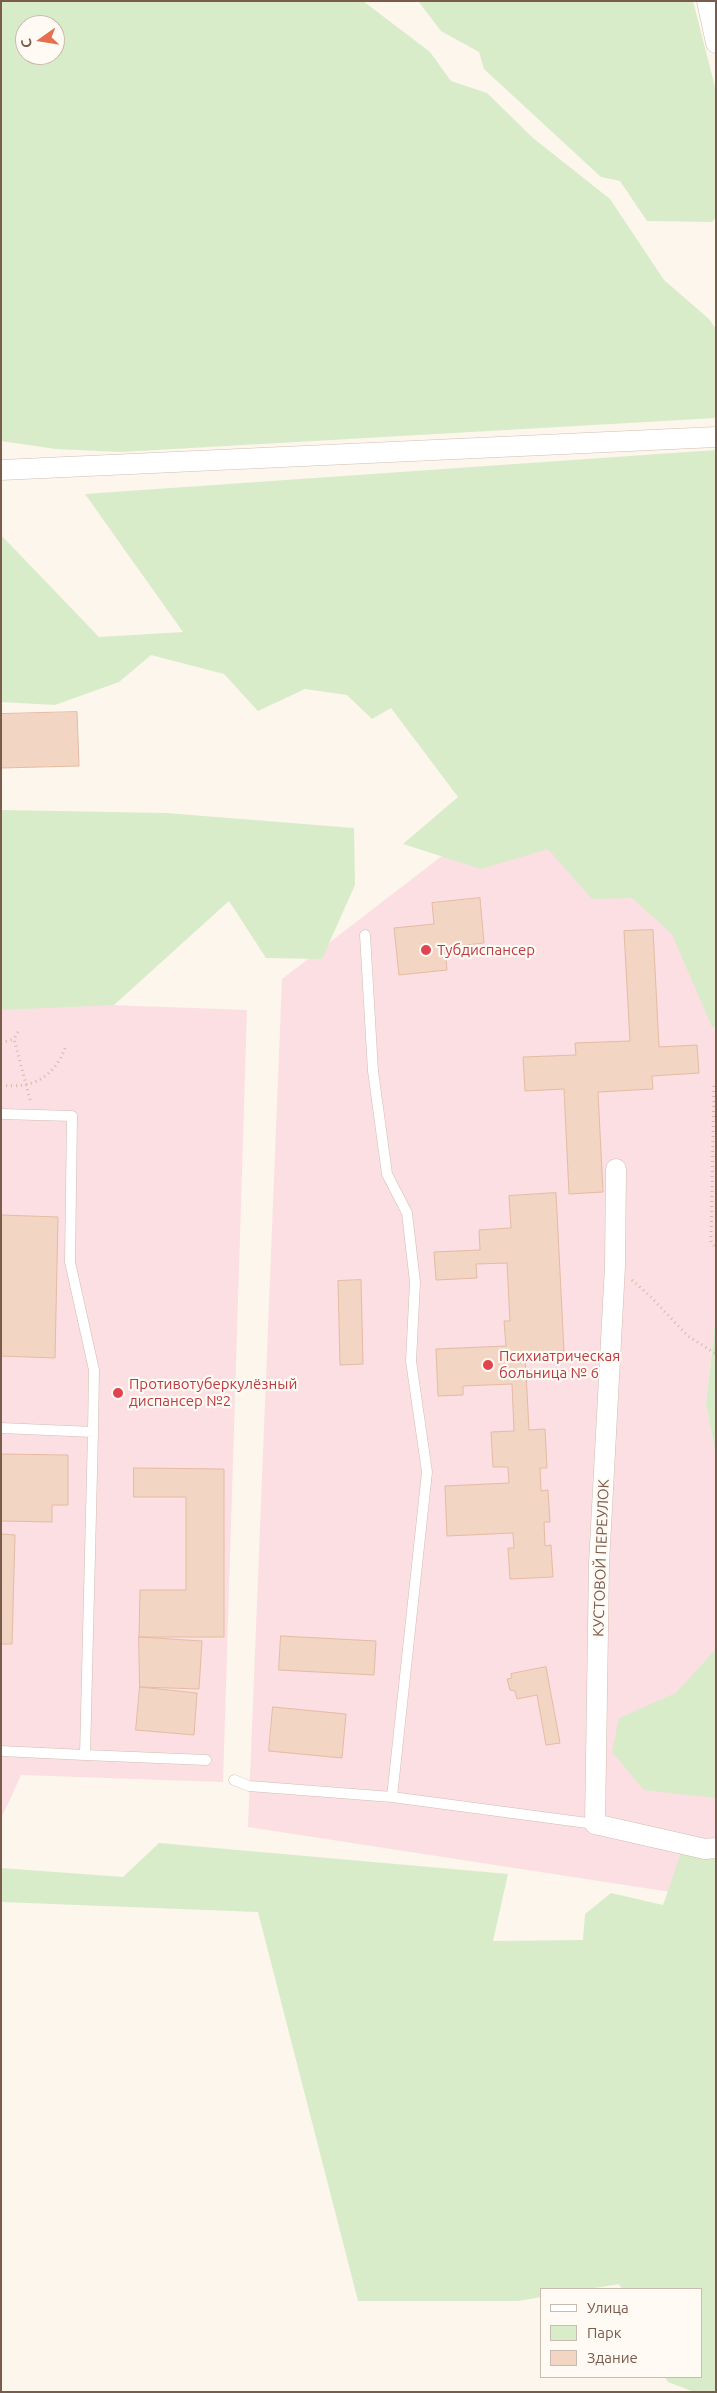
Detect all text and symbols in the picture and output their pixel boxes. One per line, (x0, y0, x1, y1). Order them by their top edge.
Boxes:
north arrow (15, 15, 65, 65)
text: С (18, 37, 35, 49)
place label: Тубдиспансер (437, 941, 535, 959)
marker: Тубдиспансер (419, 943, 433, 957)
place label: Психиатрическая больница № 6 (499, 1347, 620, 1382)
marker: Психиатрическая больница № 6 (481, 1358, 495, 1372)
place label: Противотуберкулёзный диспансер №2 (129, 1375, 297, 1410)
marker: Противотуберкулёзный диспансер №2 (111, 1386, 125, 1400)
street label: КУСТОВОЙ ПЕРЕУЛОК (589, 1479, 613, 1637)
legend (540, 2288, 702, 2378)
text: Улица (587, 2299, 629, 2316)
text: Парк (587, 2324, 622, 2341)
text: Здание (587, 2349, 638, 2366)

